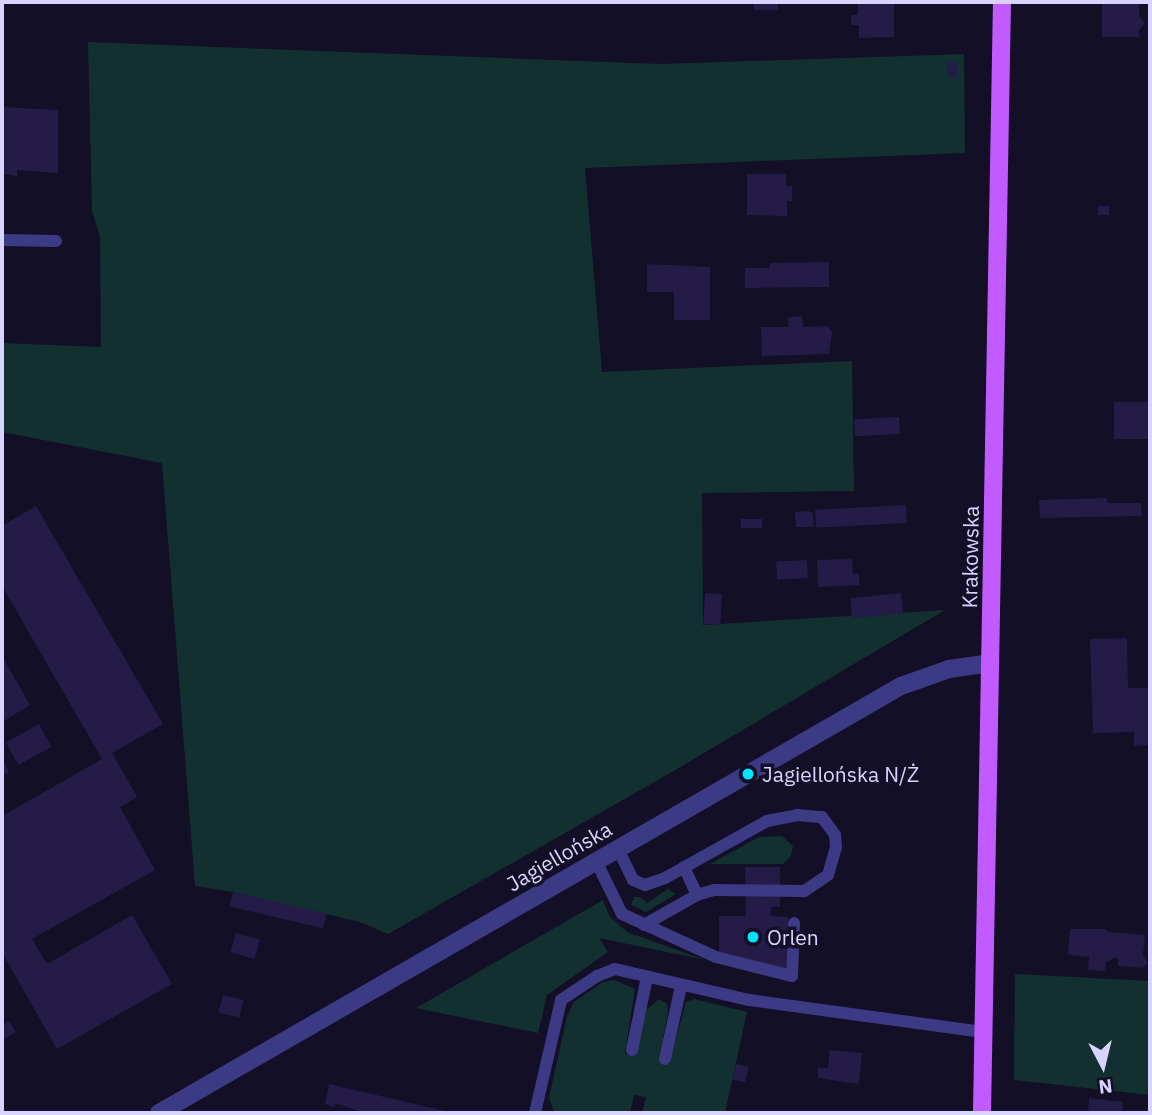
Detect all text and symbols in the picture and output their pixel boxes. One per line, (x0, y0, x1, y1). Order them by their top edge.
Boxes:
street label: Krakowska (957, 505, 983, 609)
place label: Jagiellońska N/Ż (762, 761, 919, 787)
marker: Jagiellońska N/Ż (740, 766, 756, 782)
street label: Jagiellońska (502, 816, 616, 896)
place label: Orlen (767, 924, 819, 950)
marker: Orlen (745, 929, 761, 945)
north arrow (1068, 1031, 1138, 1101)
text: N (1097, 1074, 1114, 1100)

